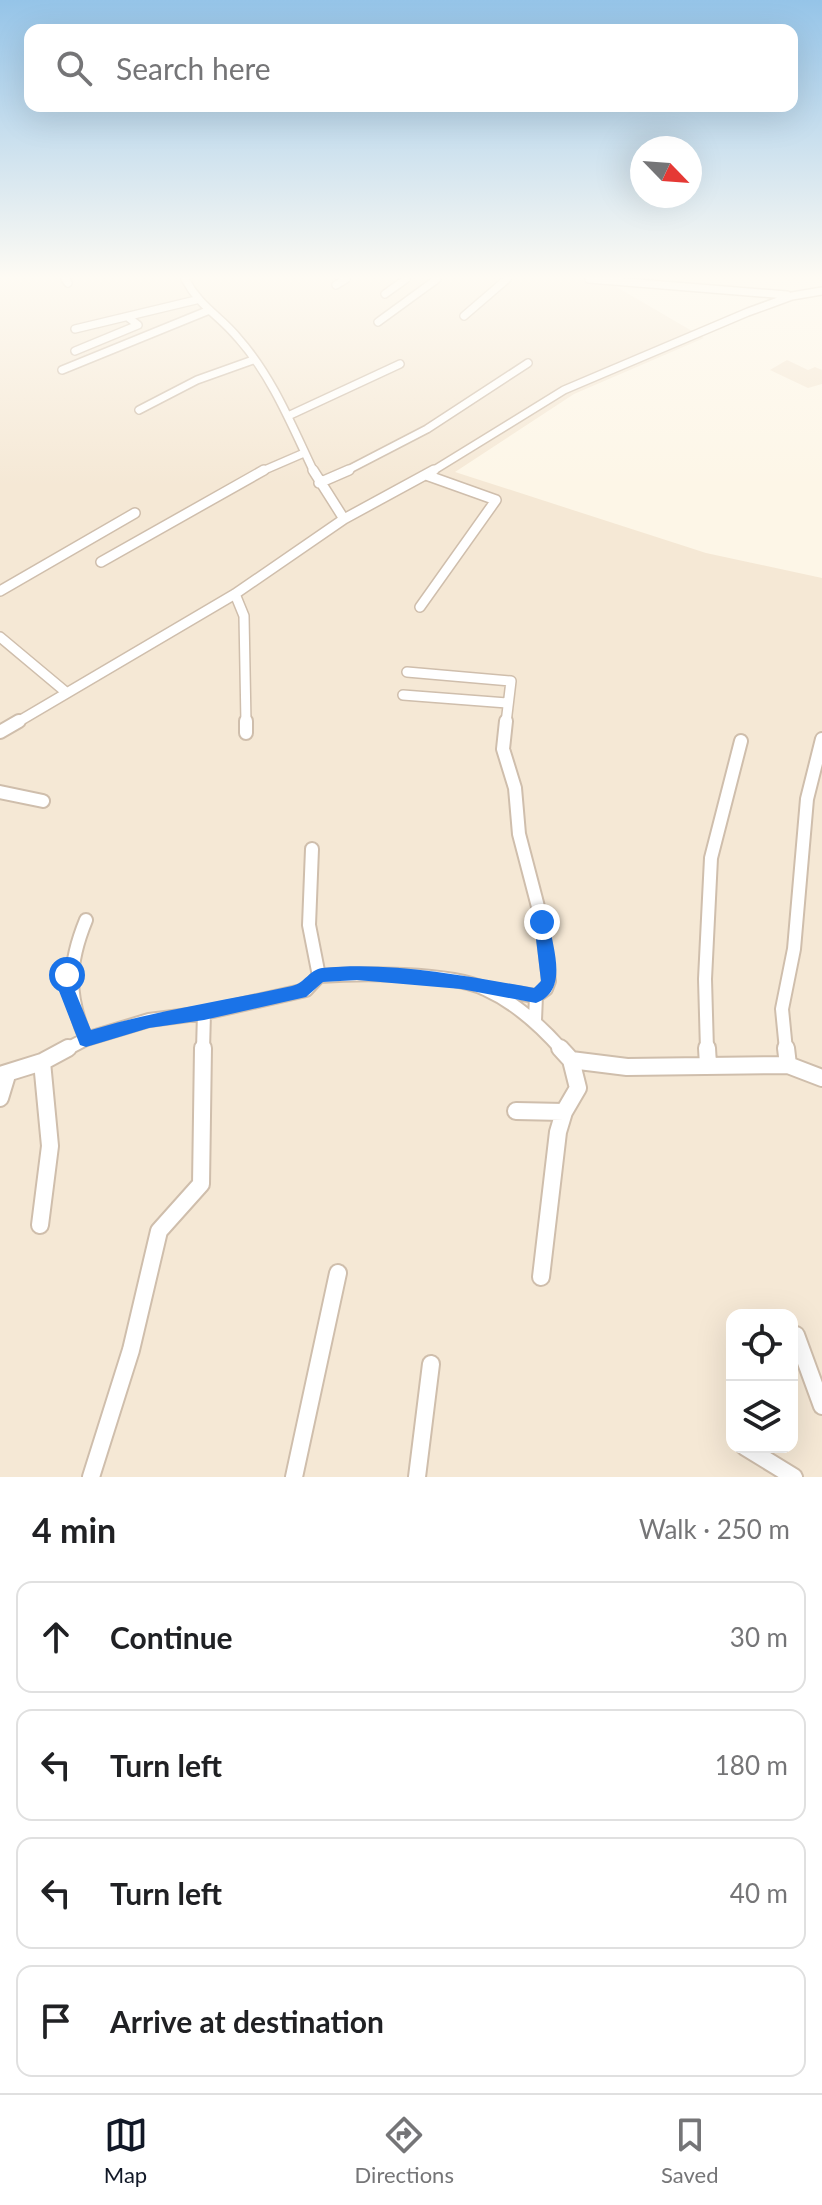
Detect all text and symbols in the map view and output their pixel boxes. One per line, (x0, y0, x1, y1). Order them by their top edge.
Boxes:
search box (24, 24, 798, 112)
icon: search (52, 46, 96, 90)
text: Search here (116, 50, 271, 86)
north arrow (630, 136, 702, 208)
route end (524, 904, 560, 940)
route start (49, 957, 85, 993)
map controls (726, 1309, 798, 1453)
button: locate (726, 1309, 798, 1381)
button: layers (726, 1381, 798, 1453)
text: 4 min (32, 1509, 116, 1550)
text: Walk · 250 m (639, 1513, 790, 1545)
icon: ahead (34, 1615, 78, 1659)
text: Continue (110, 1619, 233, 1655)
text: 30 m (730, 1621, 788, 1653)
icon: left (34, 1743, 78, 1787)
text: Turn left (110, 1747, 222, 1783)
text: 180 m (715, 1749, 788, 1781)
icon: left (34, 1871, 78, 1915)
text: Turn left (110, 1875, 222, 1911)
text: 40 m (730, 1877, 788, 1909)
icon: arrive (34, 1999, 78, 2043)
text: Arrive at destination (110, 2003, 384, 2039)
tab: Map (104, 2113, 148, 2188)
tab: Directions (355, 2113, 454, 2188)
tab: Saved (661, 2113, 718, 2188)

